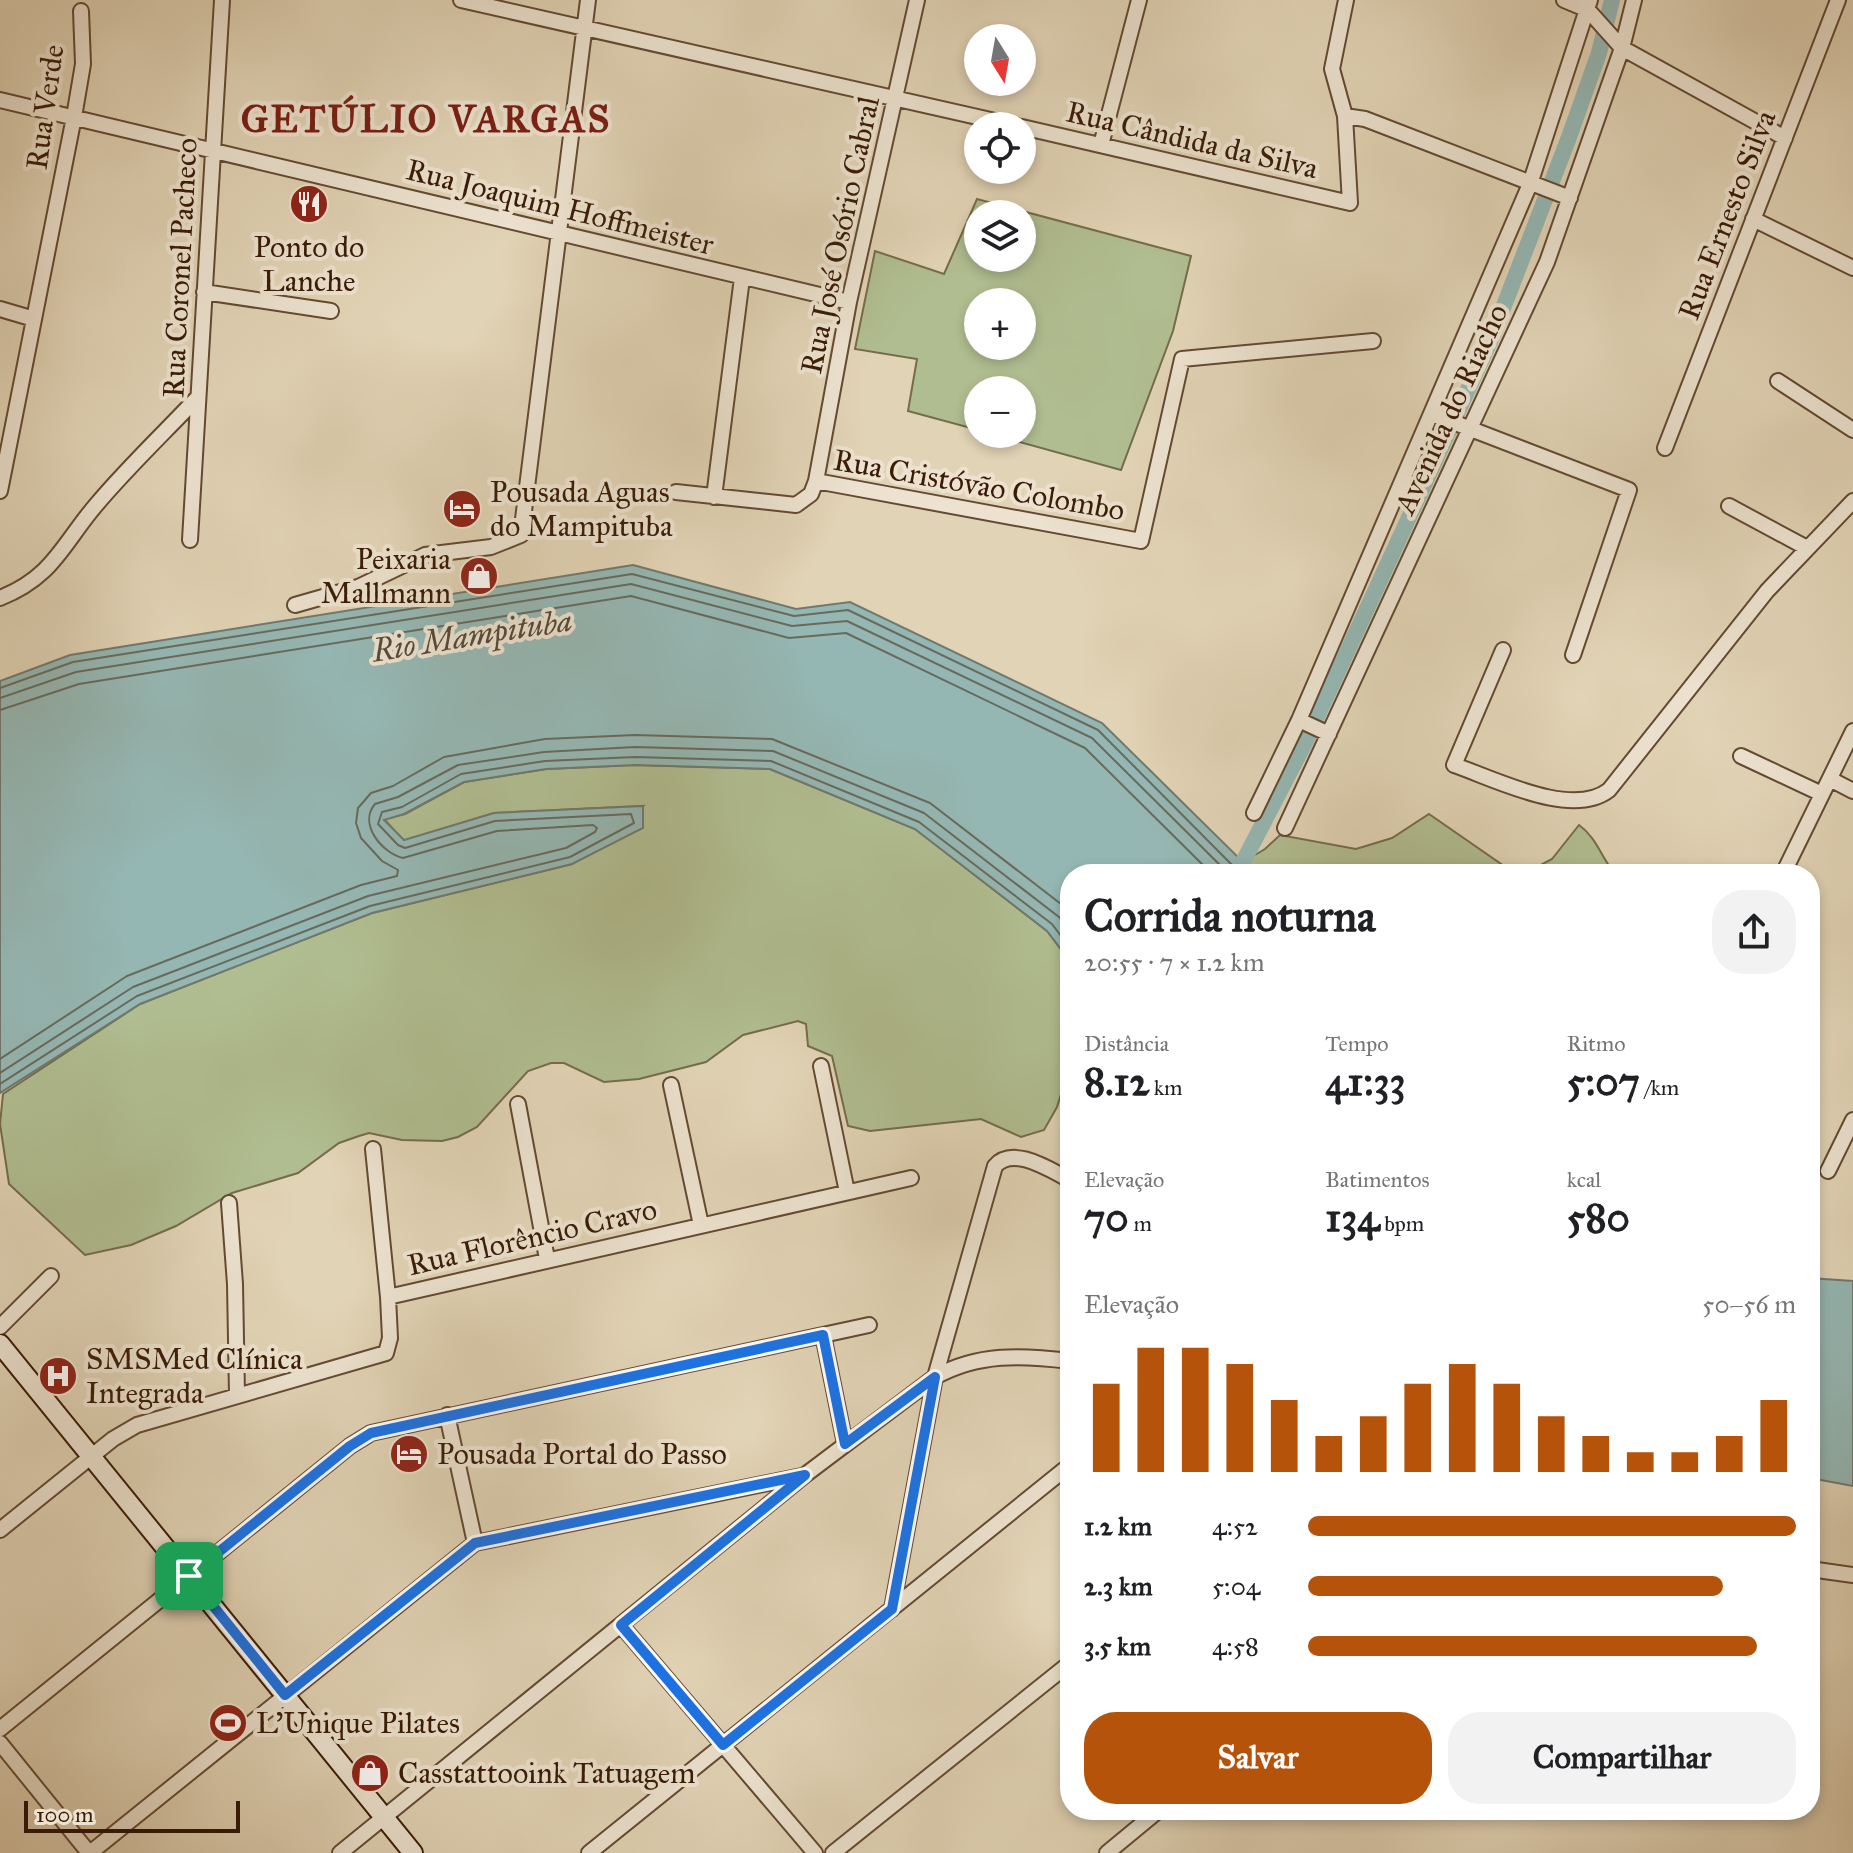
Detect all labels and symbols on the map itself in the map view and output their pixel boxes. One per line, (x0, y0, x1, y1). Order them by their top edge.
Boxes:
north arrow (964, 24, 1036, 96)
street label: Rua Verde (18, 42, 72, 172)
street label: Rua José Osório Cabral (793, 92, 887, 377)
street label: Rua Cândida da Silva (1063, 94, 1322, 187)
district label: GETÚLIO VARGAS (241, 95, 611, 142)
street label: Rua Ernesto Silva (1671, 105, 1784, 325)
street label: Rua Coronel Pacheco (155, 137, 205, 399)
street label: Rua Joaquim Hoffmeister (402, 151, 718, 263)
restaurant icon: Ponto do Lanche (288, 183, 330, 225)
place label: Ponto do Lanche (254, 229, 364, 299)
street label: Avenida do Riacho (1386, 298, 1515, 522)
street label: Rua Cristóvão Colombo (830, 442, 1128, 528)
place label: Pousada Aguas do Mampituba (490, 474, 673, 544)
hotel icon: Pousada Aguas do Mampituba (441, 488, 483, 530)
place label: Peixaria Mallmann (321, 541, 451, 611)
shop icon: Peixaria Mallmann (458, 555, 500, 597)
water label: Rio Mampituba (368, 600, 575, 671)
street label: Rua Florêncio Cravo (404, 1191, 660, 1283)
place label: SMSMed Clínica Integrada (86, 1341, 303, 1411)
hospital icon: SMSMed Clínica Integrada (37, 1355, 79, 1397)
hotel icon: Pousada Portal do Passo (388, 1433, 430, 1475)
place label: Pousada Portal do Passo (437, 1436, 727, 1472)
pin (155, 1542, 223, 1610)
sports icon: L'Unique Pilates (207, 1702, 249, 1744)
place label: L'Unique Pilates (256, 1705, 460, 1741)
shop icon: Casstattooink Tatuagem (349, 1752, 391, 1794)
place label: Casstattooink Tatuagem (398, 1755, 696, 1791)
scale bar (24, 1797, 240, 1833)

